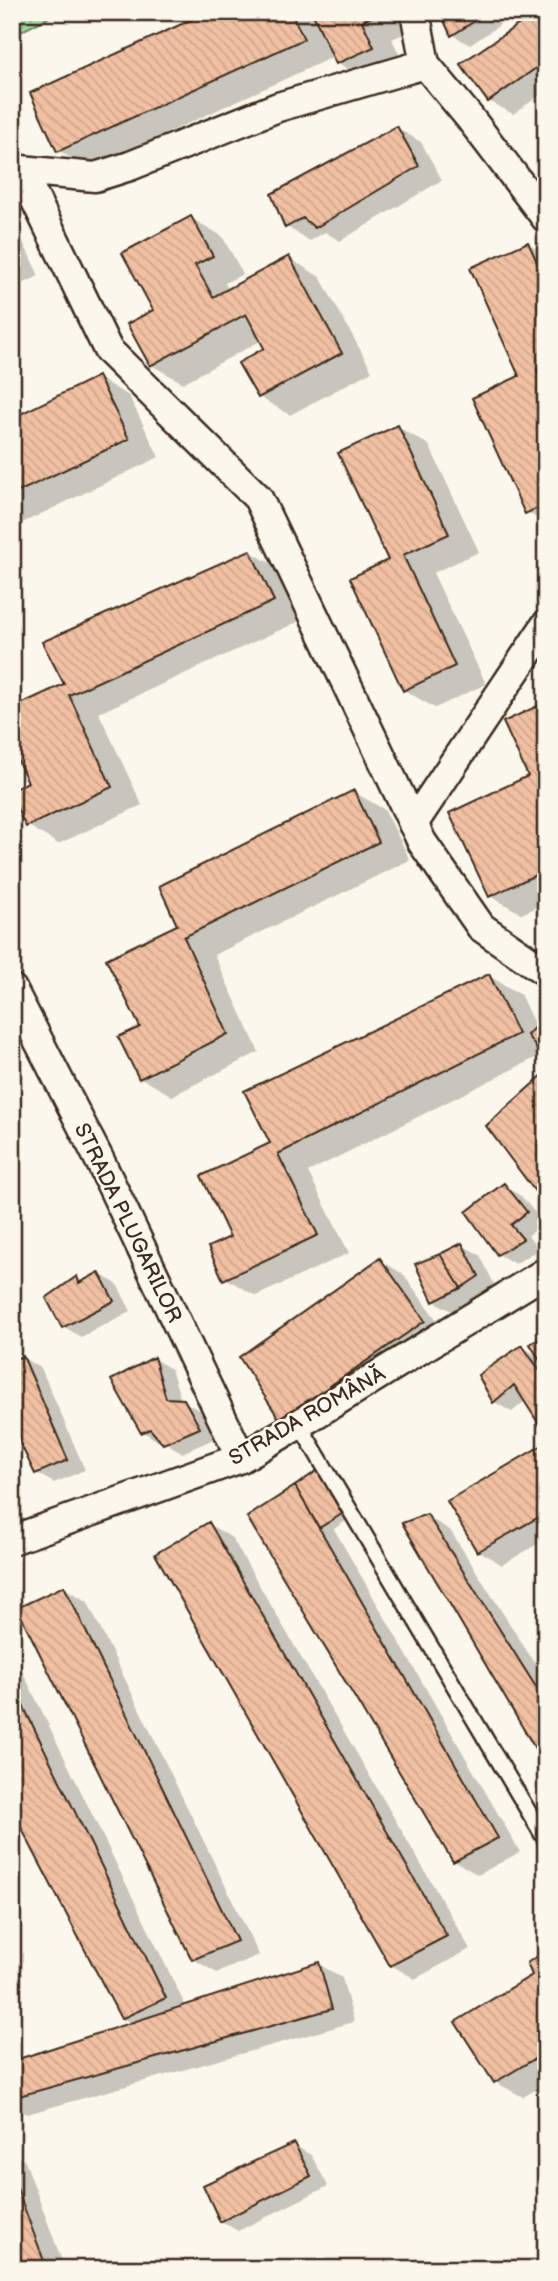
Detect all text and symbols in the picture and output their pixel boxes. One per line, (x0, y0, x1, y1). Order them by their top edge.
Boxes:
street label: STRADA PLUGARILOR (69, 1119, 187, 1327)
street label: STRADA ROMÂNĂ (224, 1361, 390, 1471)

